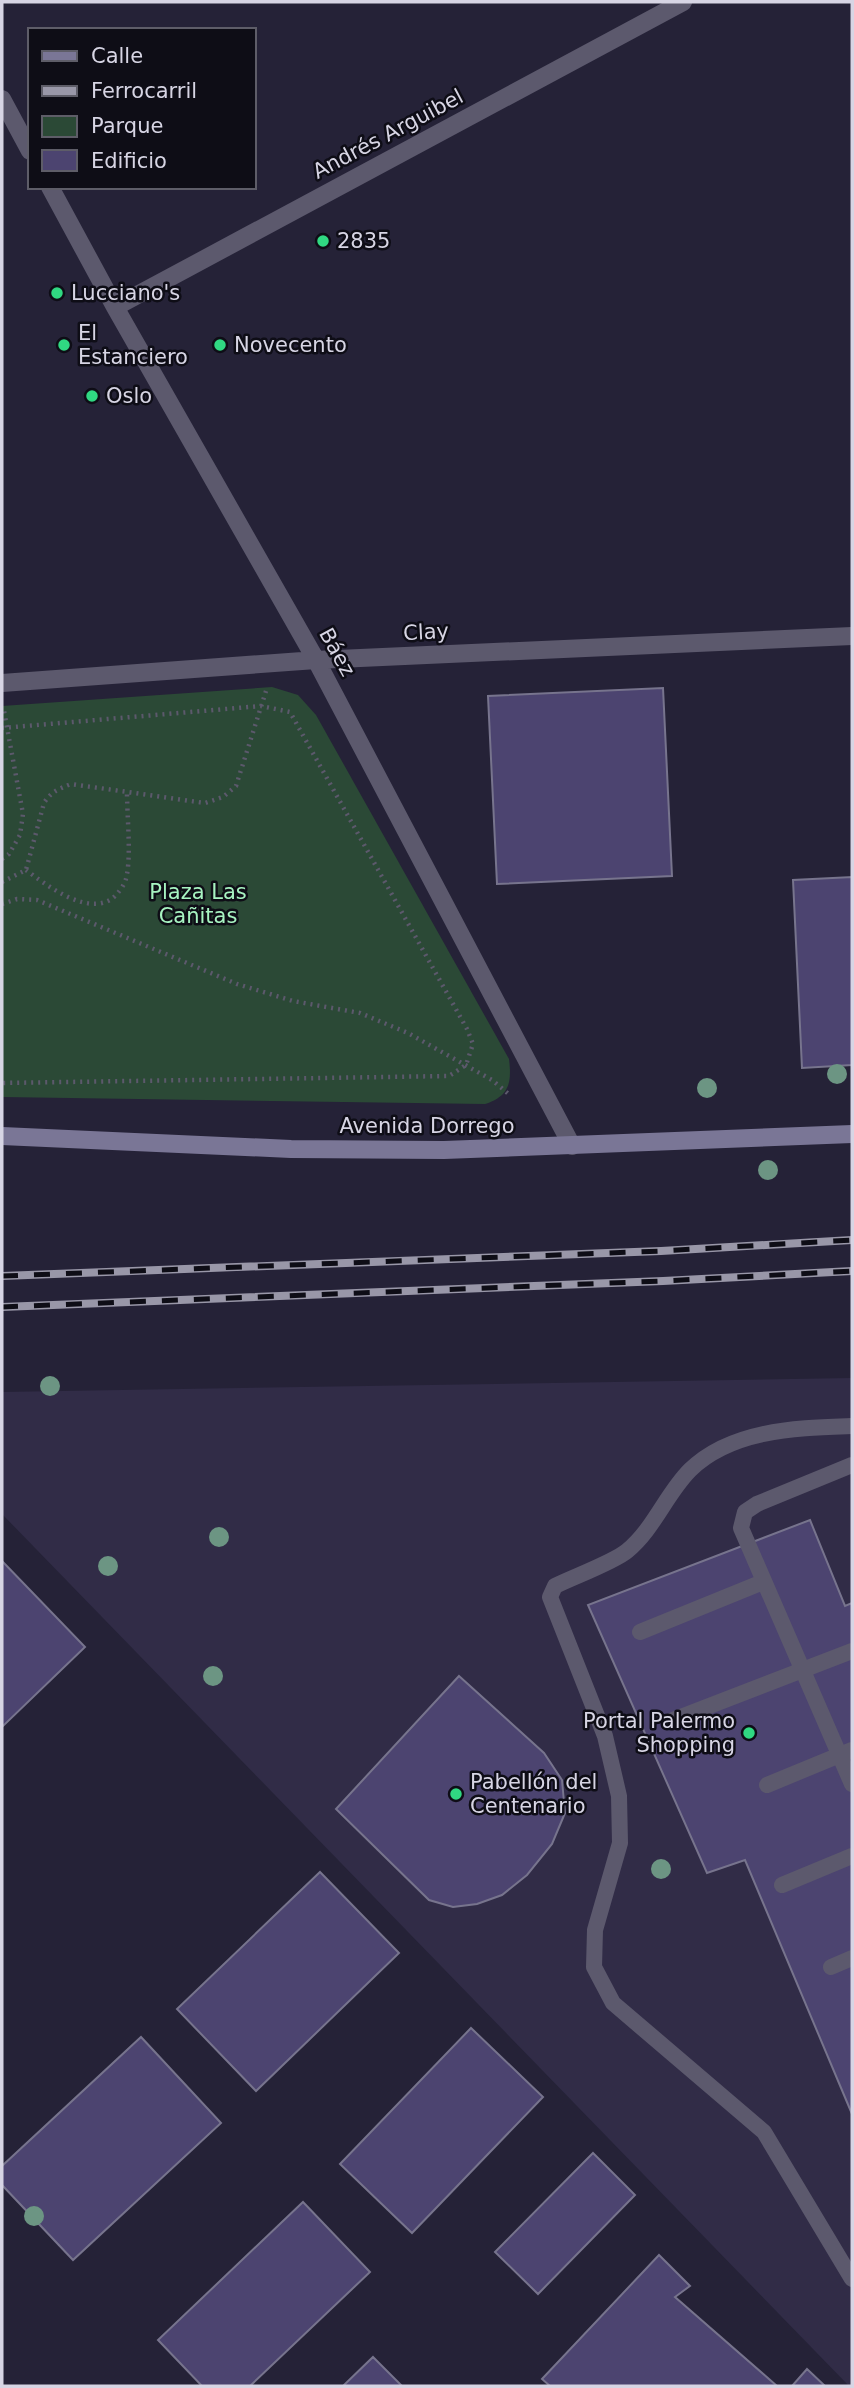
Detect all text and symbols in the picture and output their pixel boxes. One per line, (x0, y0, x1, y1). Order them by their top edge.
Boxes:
legend (28, 28, 256, 189)
text: Calle (91, 44, 143, 68)
text: Ferrocarril (91, 79, 197, 103)
street label: Andrés Arguibel (309, 84, 467, 184)
text: Parque (91, 114, 163, 138)
text: Edificio (91, 149, 167, 173)
place label: 2835 (337, 229, 390, 253)
marker: 2835 (315, 233, 331, 249)
place label: Lucciano's (71, 281, 180, 305)
marker: Lucciano's (49, 285, 65, 301)
place label: El Estanciero (78, 321, 188, 369)
place label: Novecento (234, 333, 347, 357)
marker: El Estanciero (56, 337, 72, 353)
marker: Novecento (212, 337, 228, 353)
place label: Oslo (106, 384, 152, 408)
marker: Oslo (84, 388, 100, 404)
street label: Clay (403, 619, 449, 645)
street label: Báez (314, 624, 360, 680)
park label: Plaza Las Cañitas (149, 880, 247, 928)
street label: Avenida Dorrego (339, 1114, 515, 1138)
place label: Portal Palermo Shopping (583, 1709, 735, 1757)
marker: Portal Palermo Shopping (741, 1725, 757, 1741)
place label: Pabellón del Centenario (470, 1770, 597, 1818)
marker: Pabellón del Centenario (448, 1786, 464, 1802)

